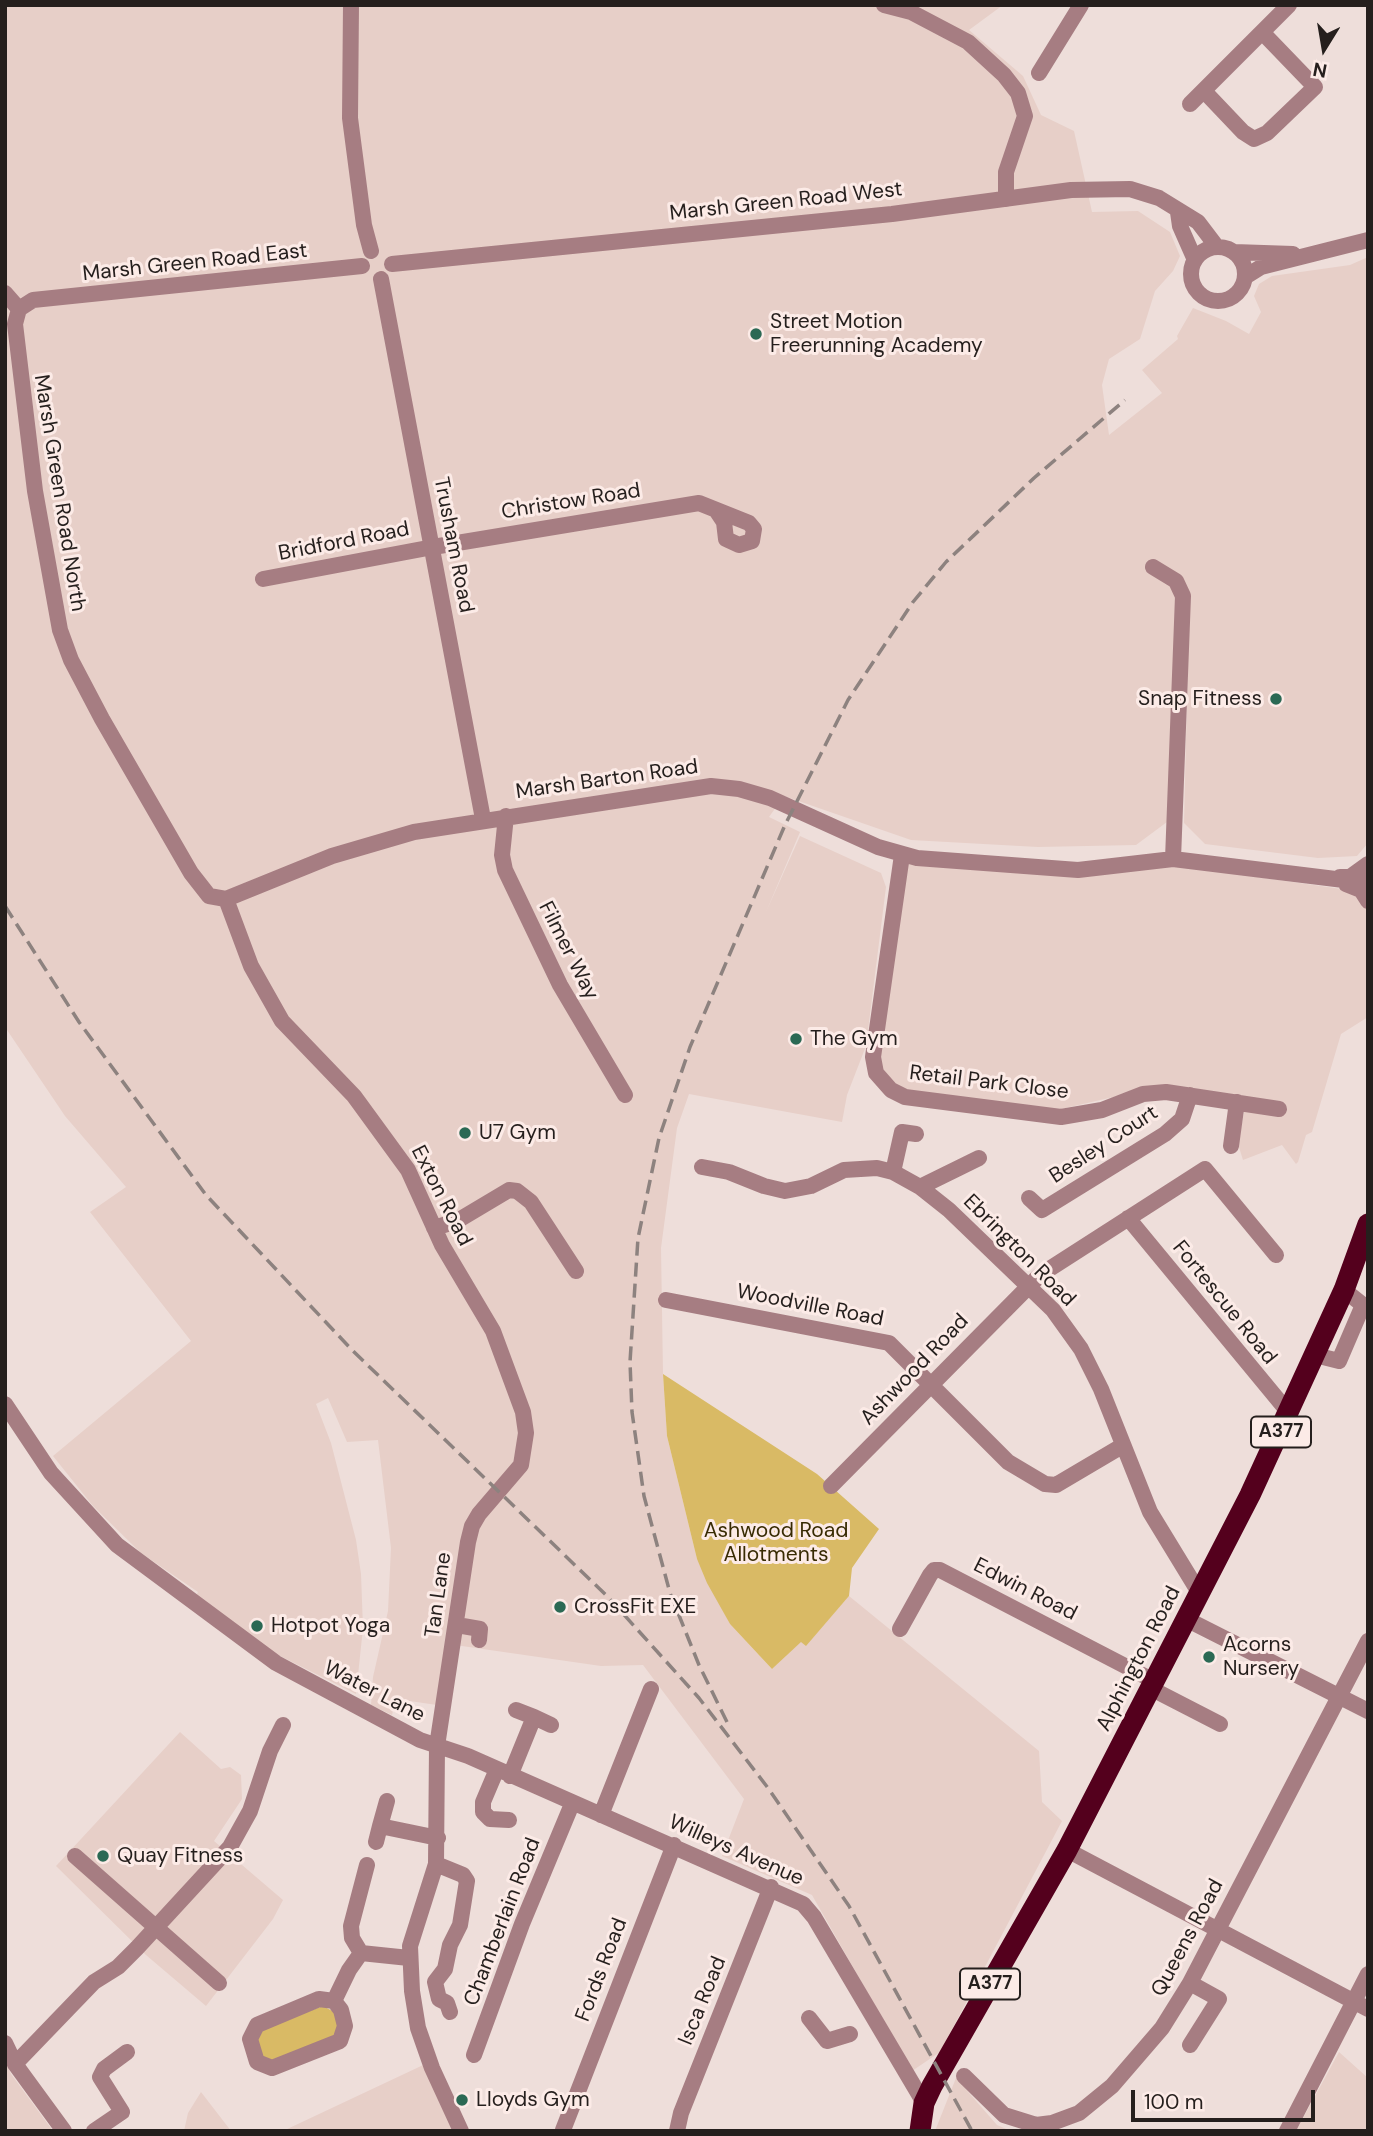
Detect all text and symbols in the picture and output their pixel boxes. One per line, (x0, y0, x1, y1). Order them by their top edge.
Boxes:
north arrow (1289, 14, 1359, 84)
text: N (1311, 57, 1329, 84)
street label: Marsh Green Road West (668, 177, 904, 227)
street label: Marsh Green Road East (81, 239, 309, 287)
place label: Street Motion Freerunning Academy (770, 309, 983, 359)
marker: Street Motion Freerunning Academy (748, 326, 764, 342)
street label: Marsh Green Road North (28, 373, 90, 613)
street label: Trusham Road (428, 475, 478, 615)
street label: Christow Road (500, 479, 642, 525)
street label: Bridford Road (276, 517, 412, 567)
place label: Snap Fitness (1138, 686, 1262, 712)
marker: Snap Fitness (1268, 691, 1284, 707)
street label: Marsh Barton Road (514, 755, 700, 805)
street label: Filmer Way (532, 898, 604, 1004)
place label: The Gym (810, 1026, 898, 1052)
marker: The Gym (788, 1031, 804, 1047)
street label: Retail Park Close (908, 1061, 1070, 1105)
street label: Besley Court (1045, 1101, 1163, 1189)
place label: U7 Gym (479, 1120, 556, 1146)
marker: U7 Gym (457, 1125, 473, 1141)
street label: Exton Road (405, 1142, 477, 1250)
street label: Ebrington Road (958, 1190, 1080, 1312)
street label: Fortescue Road (1166, 1236, 1282, 1370)
street label: Woodville Road (734, 1279, 886, 1333)
street label: Ashwood Road (856, 1309, 974, 1431)
road number: A377 (1251, 1416, 1311, 1448)
park label: Ashwood Road Allotments (704, 1518, 848, 1568)
street label: Tan Lane (421, 1551, 457, 1639)
street label: Edwin Road (969, 1553, 1081, 1627)
street label: Alphington Road (1092, 1582, 1186, 1736)
place label: CrossFit EXE (574, 1594, 696, 1620)
marker: CrossFit EXE (552, 1599, 568, 1615)
place label: Hotpot Yoga (271, 1613, 390, 1639)
marker: Hotpot Yoga (249, 1618, 265, 1634)
place label: Acorns Nursery (1223, 1632, 1299, 1682)
marker: Acorns Nursery (1201, 1649, 1217, 1665)
street label: Water Lane (319, 1656, 429, 1728)
street label: Willeys Avenue (665, 1810, 807, 1892)
street label: Chamberlain Road (459, 1834, 547, 2010)
place label: Quay Fitness (117, 1843, 243, 1869)
marker: Quay Fitness (95, 1848, 111, 1864)
street label: Queens Road (1147, 1875, 1229, 2001)
street label: Fords Road (571, 1915, 633, 2025)
street label: Isca Road (674, 1953, 732, 2049)
road number: A377 (960, 1968, 1020, 2000)
scale bar (1135, 2076, 1319, 2120)
place label: Lloyds Gym (476, 2087, 590, 2113)
text: 100 m (1144, 2088, 1204, 2116)
marker: Lloyds Gym (454, 2092, 470, 2108)

